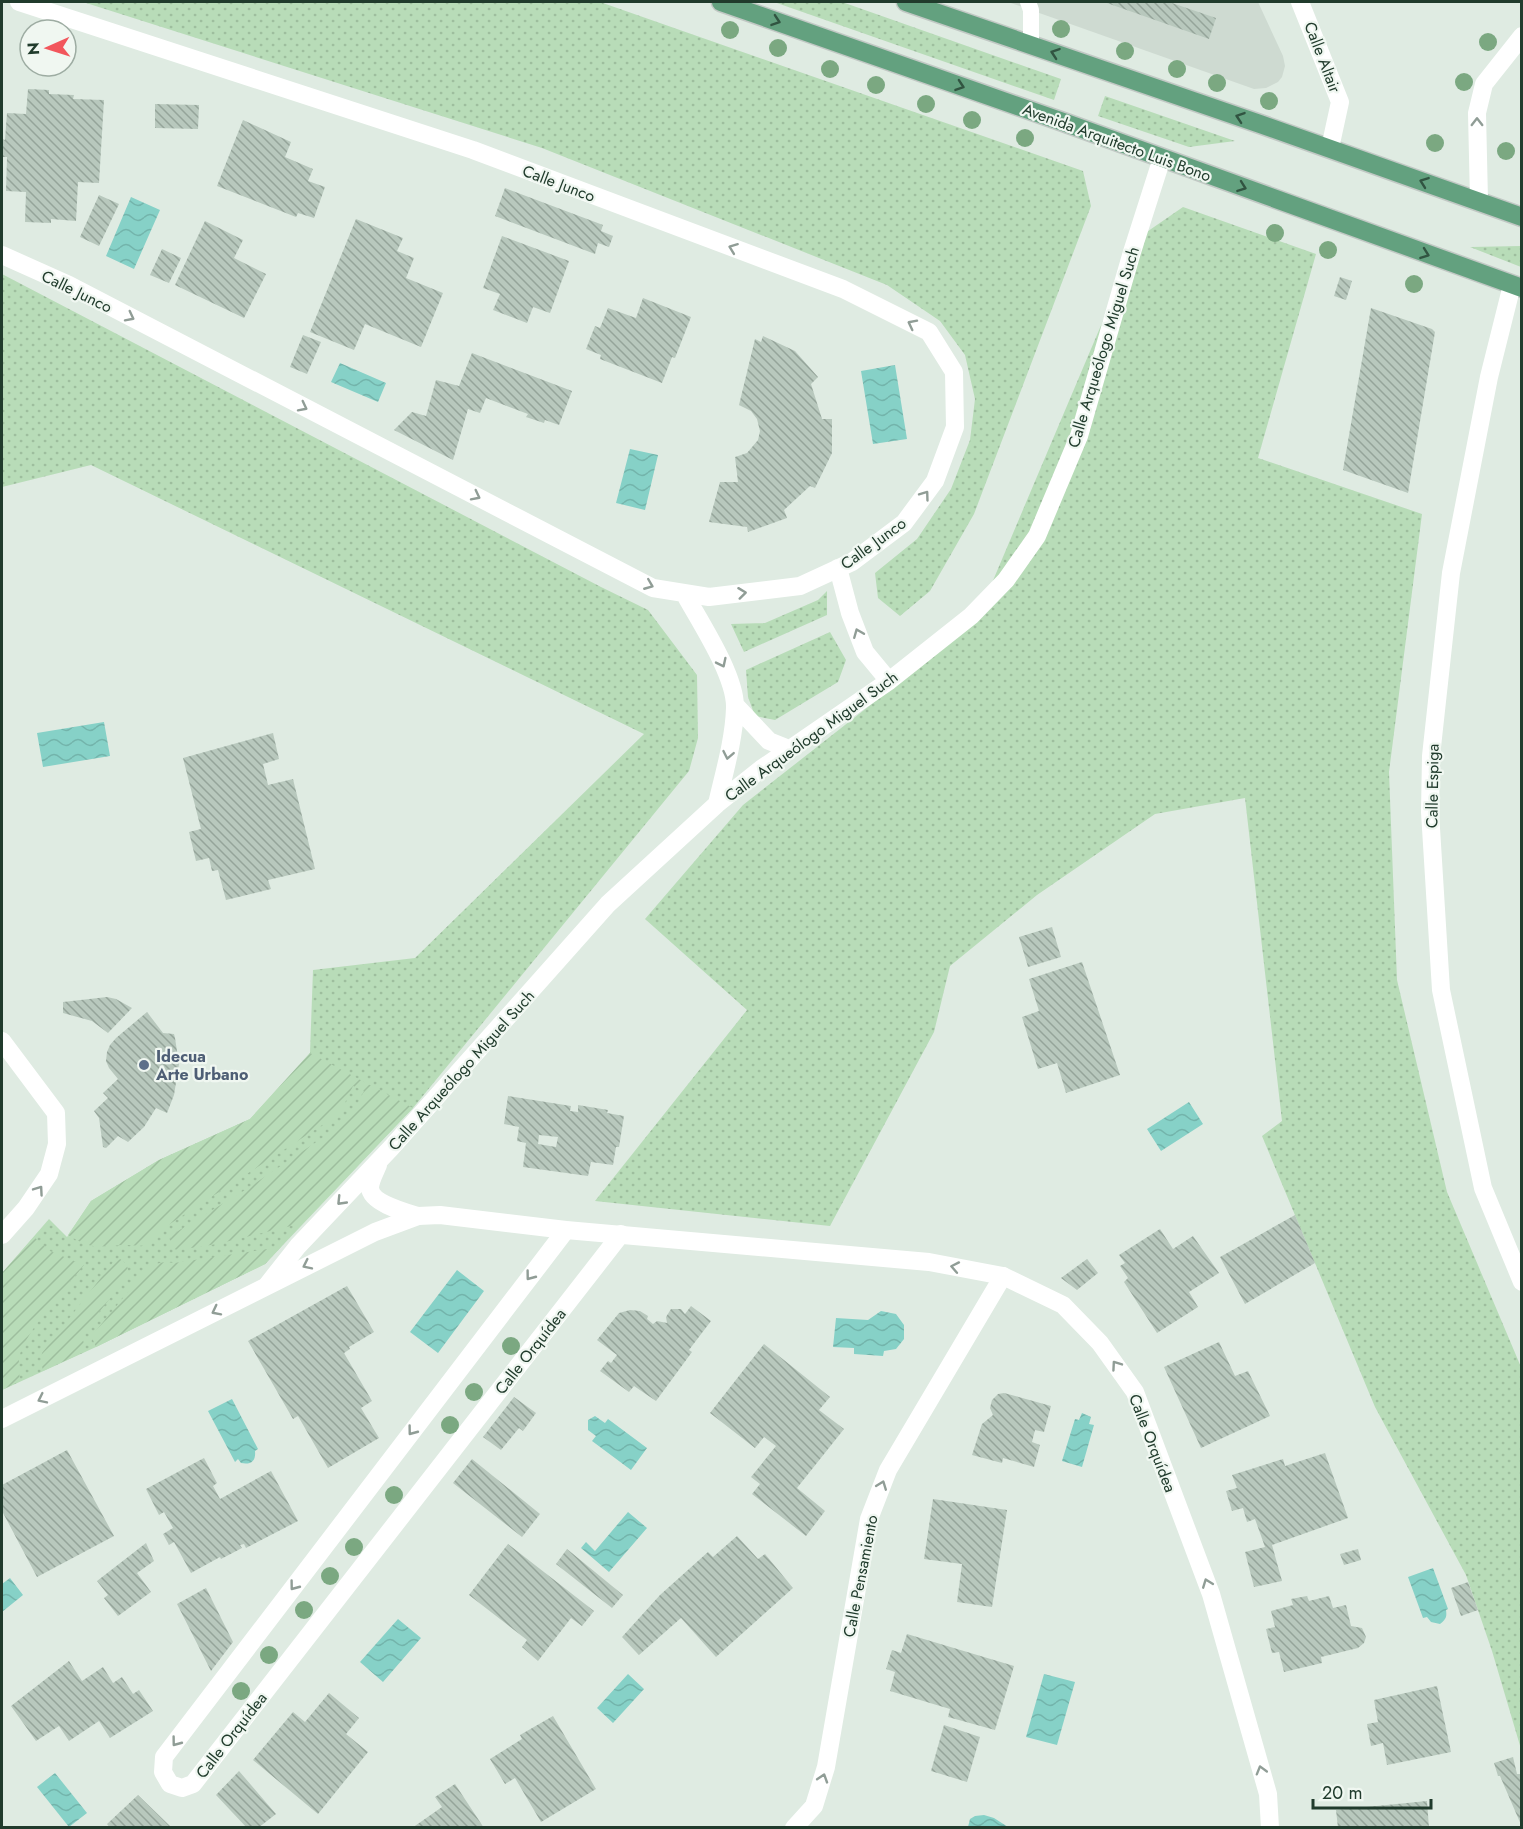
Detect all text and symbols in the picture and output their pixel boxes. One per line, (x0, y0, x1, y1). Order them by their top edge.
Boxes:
one-way arrow (770, 13, 781, 26)
north arrow (18, 18, 78, 78)
street label: Calle Altair (1298, 18, 1347, 97)
text: N (22, 42, 45, 56)
one-way arrow (1050, 48, 1061, 61)
one-way arrow (954, 78, 965, 91)
street label: Avenida Arquitecto Luis Bono (1019, 98, 1215, 187)
one-way arrow (1235, 111, 1246, 124)
one-way arrow (1471, 117, 1483, 126)
street label: Calle Junco (519, 159, 599, 208)
one-way arrow (1419, 176, 1429, 189)
one-way arrow (1236, 180, 1247, 193)
one-way arrow (728, 242, 739, 255)
street label: Calle Arqueólogo Miguel Such (1062, 244, 1145, 450)
one-way arrow (1419, 246, 1430, 259)
street label: Calle Junco (38, 264, 116, 319)
one-way arrow (123, 310, 134, 321)
one-way arrow (908, 320, 919, 331)
one-way arrow (296, 399, 307, 411)
one-way arrow (469, 489, 480, 501)
one-way arrow (918, 490, 929, 501)
street label: Calle Junco (836, 512, 911, 575)
one-way arrow (643, 578, 654, 590)
one-way arrow (737, 588, 746, 600)
one-way arrow (852, 628, 865, 638)
one-way arrow (715, 657, 727, 668)
street label: Calle Arqueólogo Miguel Such (720, 666, 903, 807)
street label: Calle Espiga (1420, 744, 1445, 828)
one-way arrow (722, 750, 735, 760)
street label: Calle Arqueólogo Miguel Such (383, 985, 540, 1156)
place label: Idecua Arte Urbano (155, 1045, 248, 1086)
marker: Idecua Arte Urbano (137, 1058, 151, 1072)
one-way arrow (32, 1185, 43, 1196)
one-way arrow (337, 1194, 348, 1204)
one-way arrow (302, 1258, 313, 1270)
one-way arrow (951, 1261, 961, 1274)
one-way arrow (527, 1270, 538, 1281)
street label: Calle Orquídea (489, 1303, 571, 1399)
one-way arrow (212, 1304, 223, 1315)
one-way arrow (1112, 1360, 1123, 1371)
one-way arrow (38, 1391, 49, 1403)
street label: Calle Orquídea (1123, 1391, 1182, 1496)
one-way arrow (409, 1425, 420, 1436)
one-way arrow (875, 1480, 888, 1490)
street label: Calle Pensamiento (837, 1513, 884, 1639)
one-way arrow (1201, 1578, 1214, 1589)
one-way arrow (290, 1580, 301, 1591)
street label: Calle Orquídea (190, 1687, 272, 1783)
one-way arrow (172, 1735, 183, 1746)
one-way arrow (1256, 1765, 1268, 1776)
scale bar (1313, 1772, 1432, 1810)
one-way arrow (815, 1773, 828, 1784)
text: 20 m (1322, 1780, 1362, 1806)

